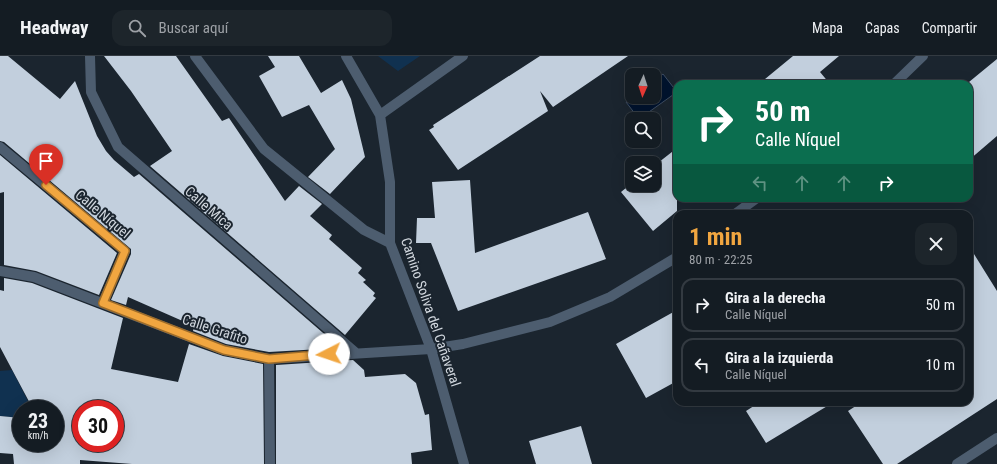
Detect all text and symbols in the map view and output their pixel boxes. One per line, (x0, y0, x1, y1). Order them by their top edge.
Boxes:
search box (112, 10, 392, 46)
text: Headway (20, 16, 88, 39)
icon: search (126, 17, 148, 39)
text: Buscar aquí (158, 19, 228, 37)
text: Mapa (812, 20, 843, 36)
text: Capas (865, 20, 900, 36)
text: Compartir (922, 20, 977, 36)
north arrow (625, 68, 661, 104)
map controls (625, 68, 661, 192)
text: 50 m (755, 95, 811, 128)
icon: right (689, 96, 741, 148)
button: search (625, 112, 661, 148)
text: Calle Níquel (755, 129, 840, 150)
pin (29, 144, 63, 185)
icon: arrive (35, 150, 57, 172)
button: layers (625, 156, 661, 192)
icon: left (749, 172, 771, 194)
icon: ahead (791, 172, 813, 194)
icon: ahead (833, 172, 855, 194)
icon: right (875, 172, 897, 194)
street label: Calle Mica (182, 183, 236, 233)
street label: Calle Níquel (72, 187, 134, 241)
text: 1 min (689, 223, 742, 251)
button: close (915, 223, 957, 265)
street label: Camino Soliva del Cañaveral (398, 236, 464, 388)
text: 80 m · 22:25 (689, 252, 752, 267)
text: Gira a la derecha (725, 289, 826, 307)
icon: right (691, 294, 713, 316)
text: 50 m (925, 296, 955, 314)
text: Calle Níquel (725, 307, 787, 322)
street label: Calle Grafito (180, 311, 250, 347)
position arrow (308, 333, 350, 375)
text: Gira a la izquierda (725, 349, 833, 367)
icon: left (691, 354, 713, 376)
text: 10 m (925, 356, 955, 374)
text: Calle Níquel (725, 367, 787, 382)
speed limit sign: 30 (72, 400, 124, 452)
text: 23 (28, 409, 48, 433)
text: km/h (28, 430, 48, 441)

